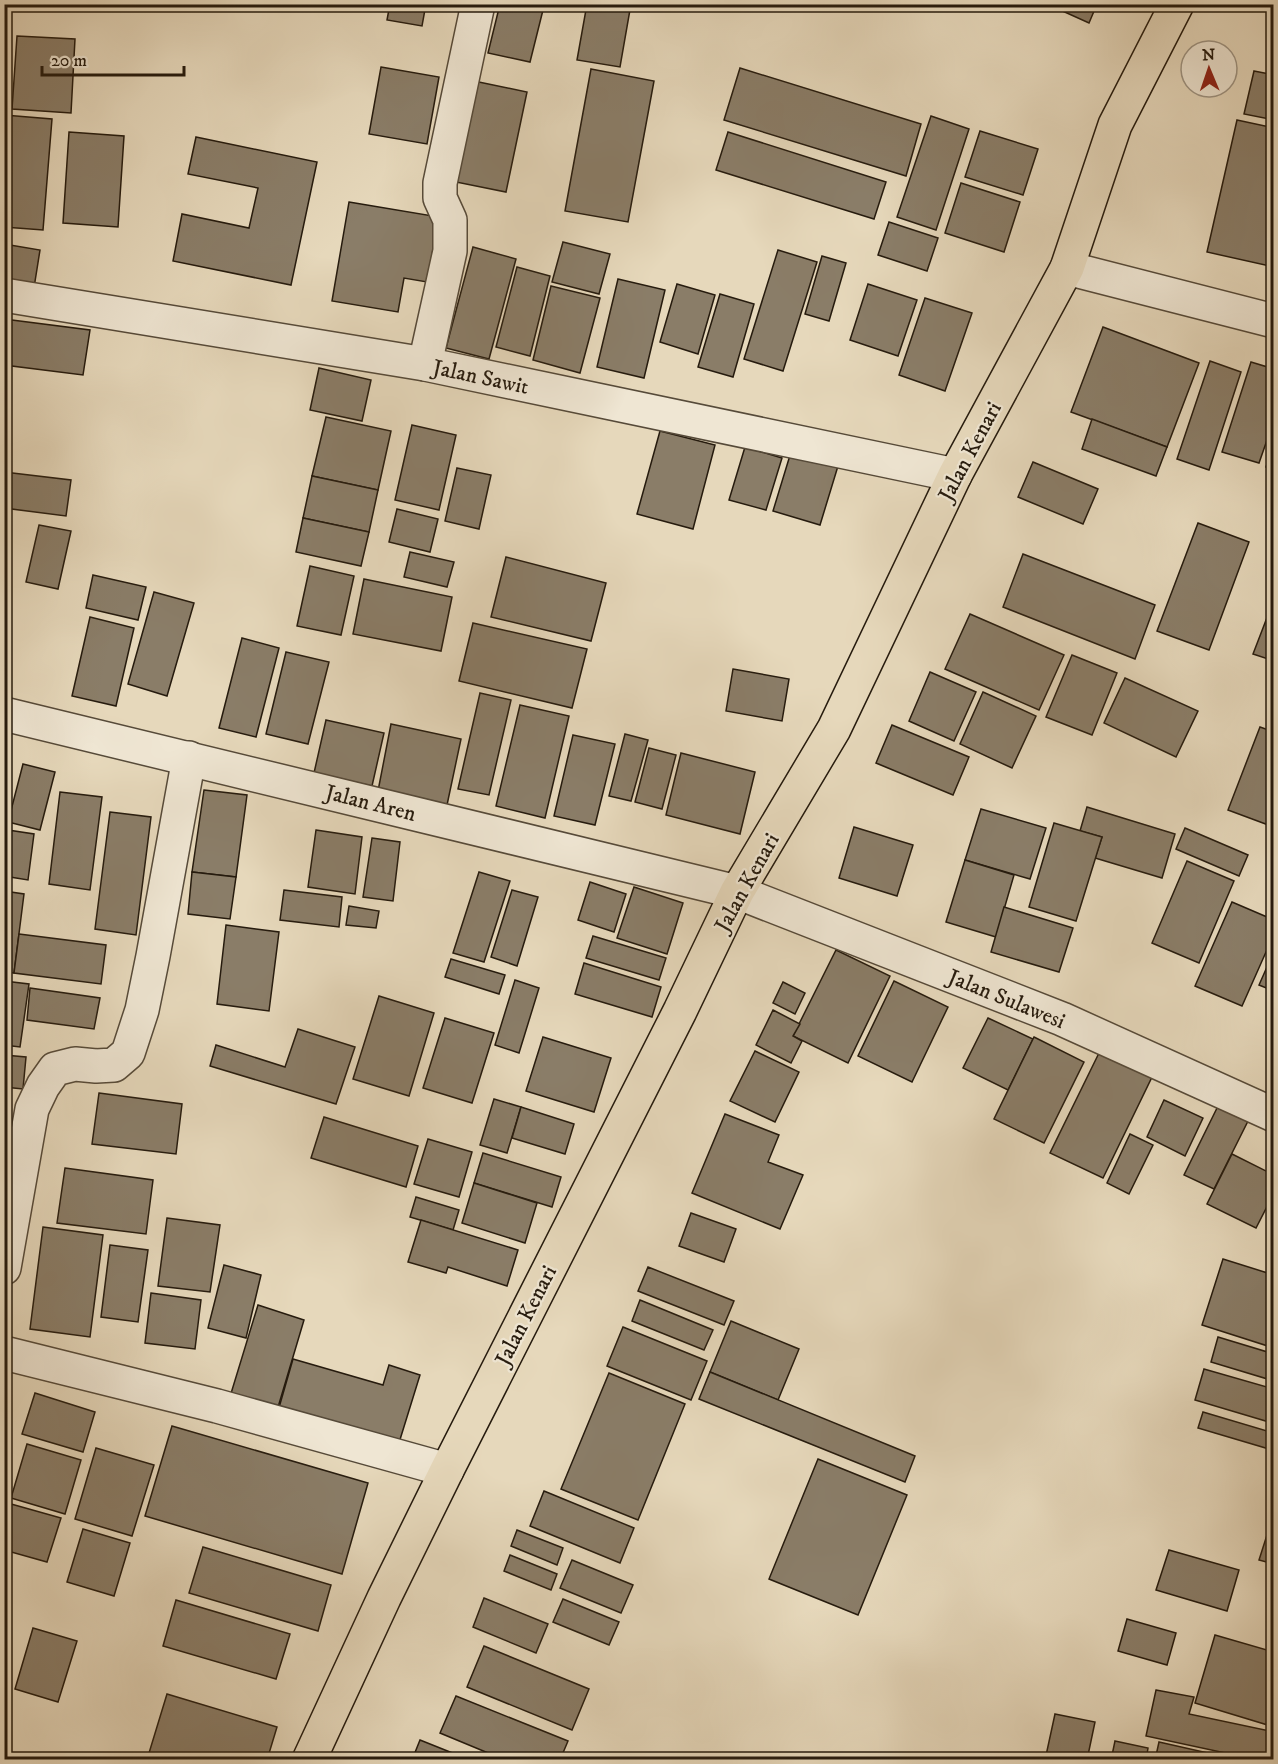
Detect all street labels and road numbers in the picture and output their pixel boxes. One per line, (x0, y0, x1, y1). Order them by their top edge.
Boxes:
street label: Jalan Sawit (428, 354, 531, 401)
street label: Jalan Kenari (932, 397, 1008, 508)
street label: Jalan Aren (320, 779, 419, 828)
street label: Jalan Kenari (708, 829, 786, 939)
street label: Jalan Sulawesi (942, 963, 1069, 1035)
street label: Jalan Kenari (489, 1261, 563, 1372)

